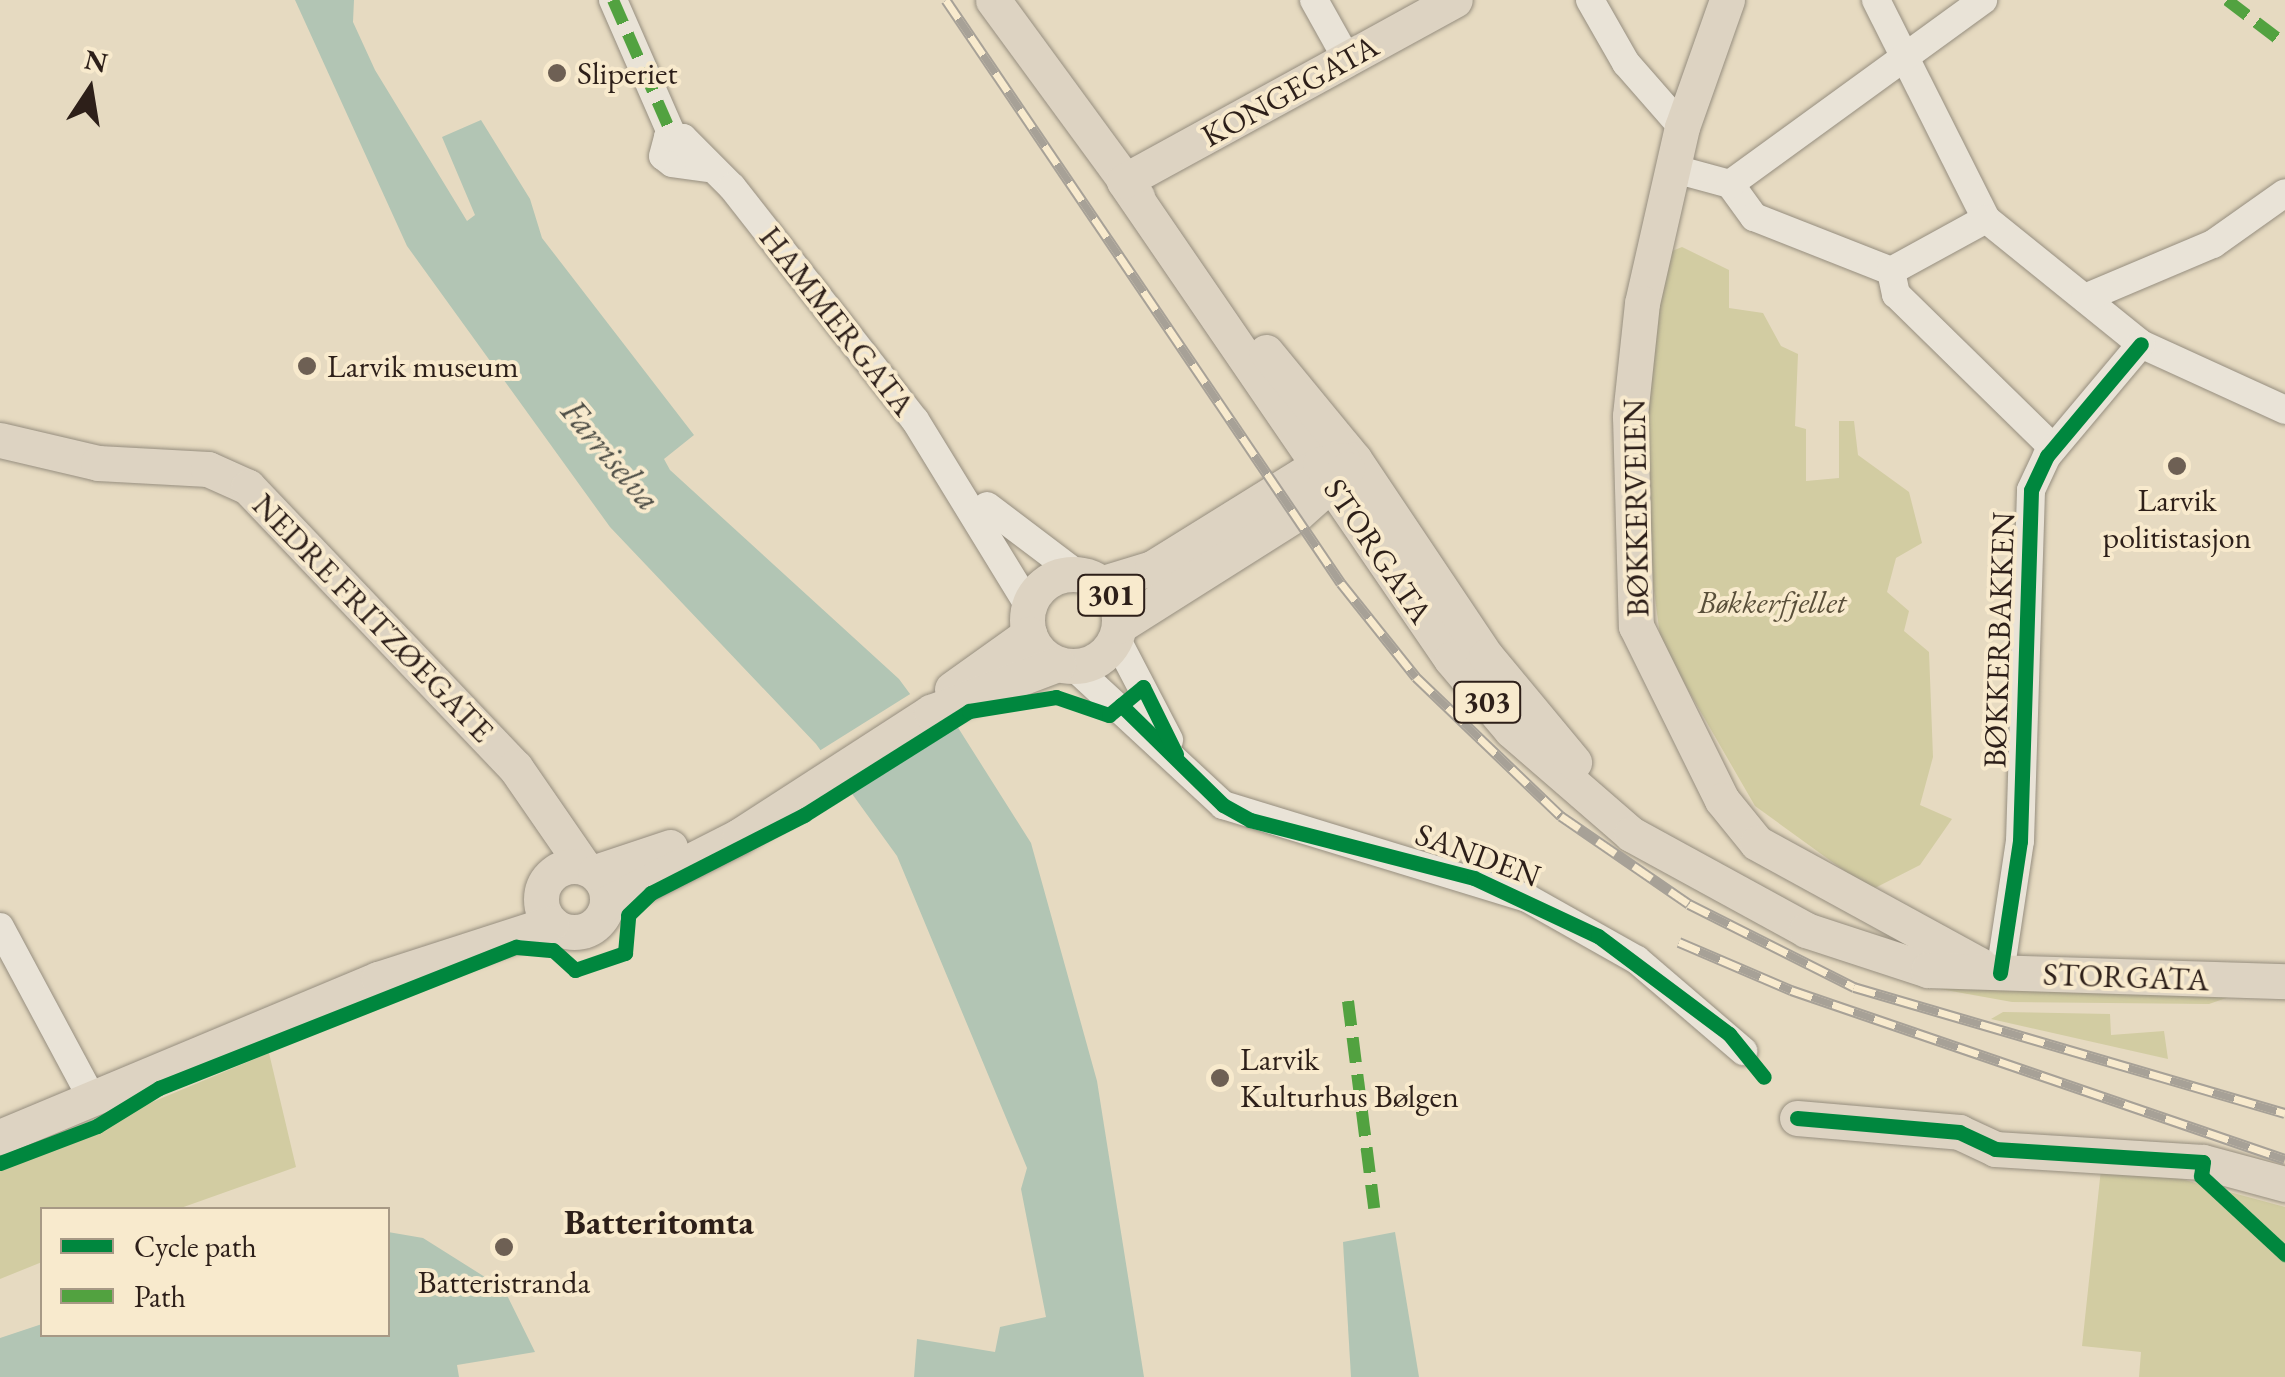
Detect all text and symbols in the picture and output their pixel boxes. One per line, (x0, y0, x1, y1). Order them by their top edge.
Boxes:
street label: KONGEGATA (1195, 27, 1385, 155)
north arrow (40, 40, 140, 140)
text: N (81, 41, 111, 81)
place label: Sliperiet (577, 54, 678, 92)
marker: Sliperiet (546, 62, 568, 84)
street label: HAMMERGATA (751, 219, 923, 423)
place label: Larvik museum (327, 347, 519, 385)
marker: Larvik museum (296, 355, 318, 377)
water label: Farriselva (552, 391, 670, 519)
street label: BØKKERVEIEN (1615, 399, 1657, 617)
marker: Larvik politistasjon (2166, 455, 2188, 477)
street label: STORGATA (1316, 471, 1440, 631)
place label: Larvik politistasjon (2103, 482, 2251, 557)
street label: NEDRE FRITZØEGATE (244, 486, 502, 750)
street label: BØKKERBAKKEN (1975, 511, 2023, 769)
road number: 301 (1076, 570, 1146, 620)
park label: Bøkkerfjellet (1698, 583, 1846, 621)
road number: 303 (1452, 677, 1522, 727)
street label: SANDEN (1410, 815, 1546, 895)
street label: STORGATA (2042, 955, 2210, 999)
place label: Larvik Kulturhus Bølgen (1240, 1041, 1459, 1116)
marker: Larvik Kulturhus Bølgen (1209, 1067, 1231, 1089)
district label: Batteritomta (564, 1201, 754, 1243)
legend (40, 1207, 390, 1337)
text: Cycle path (134, 1227, 257, 1266)
marker: Batteristranda (493, 1236, 515, 1258)
place label: Batteristranda (418, 1263, 590, 1301)
text: Path (134, 1277, 186, 1316)

